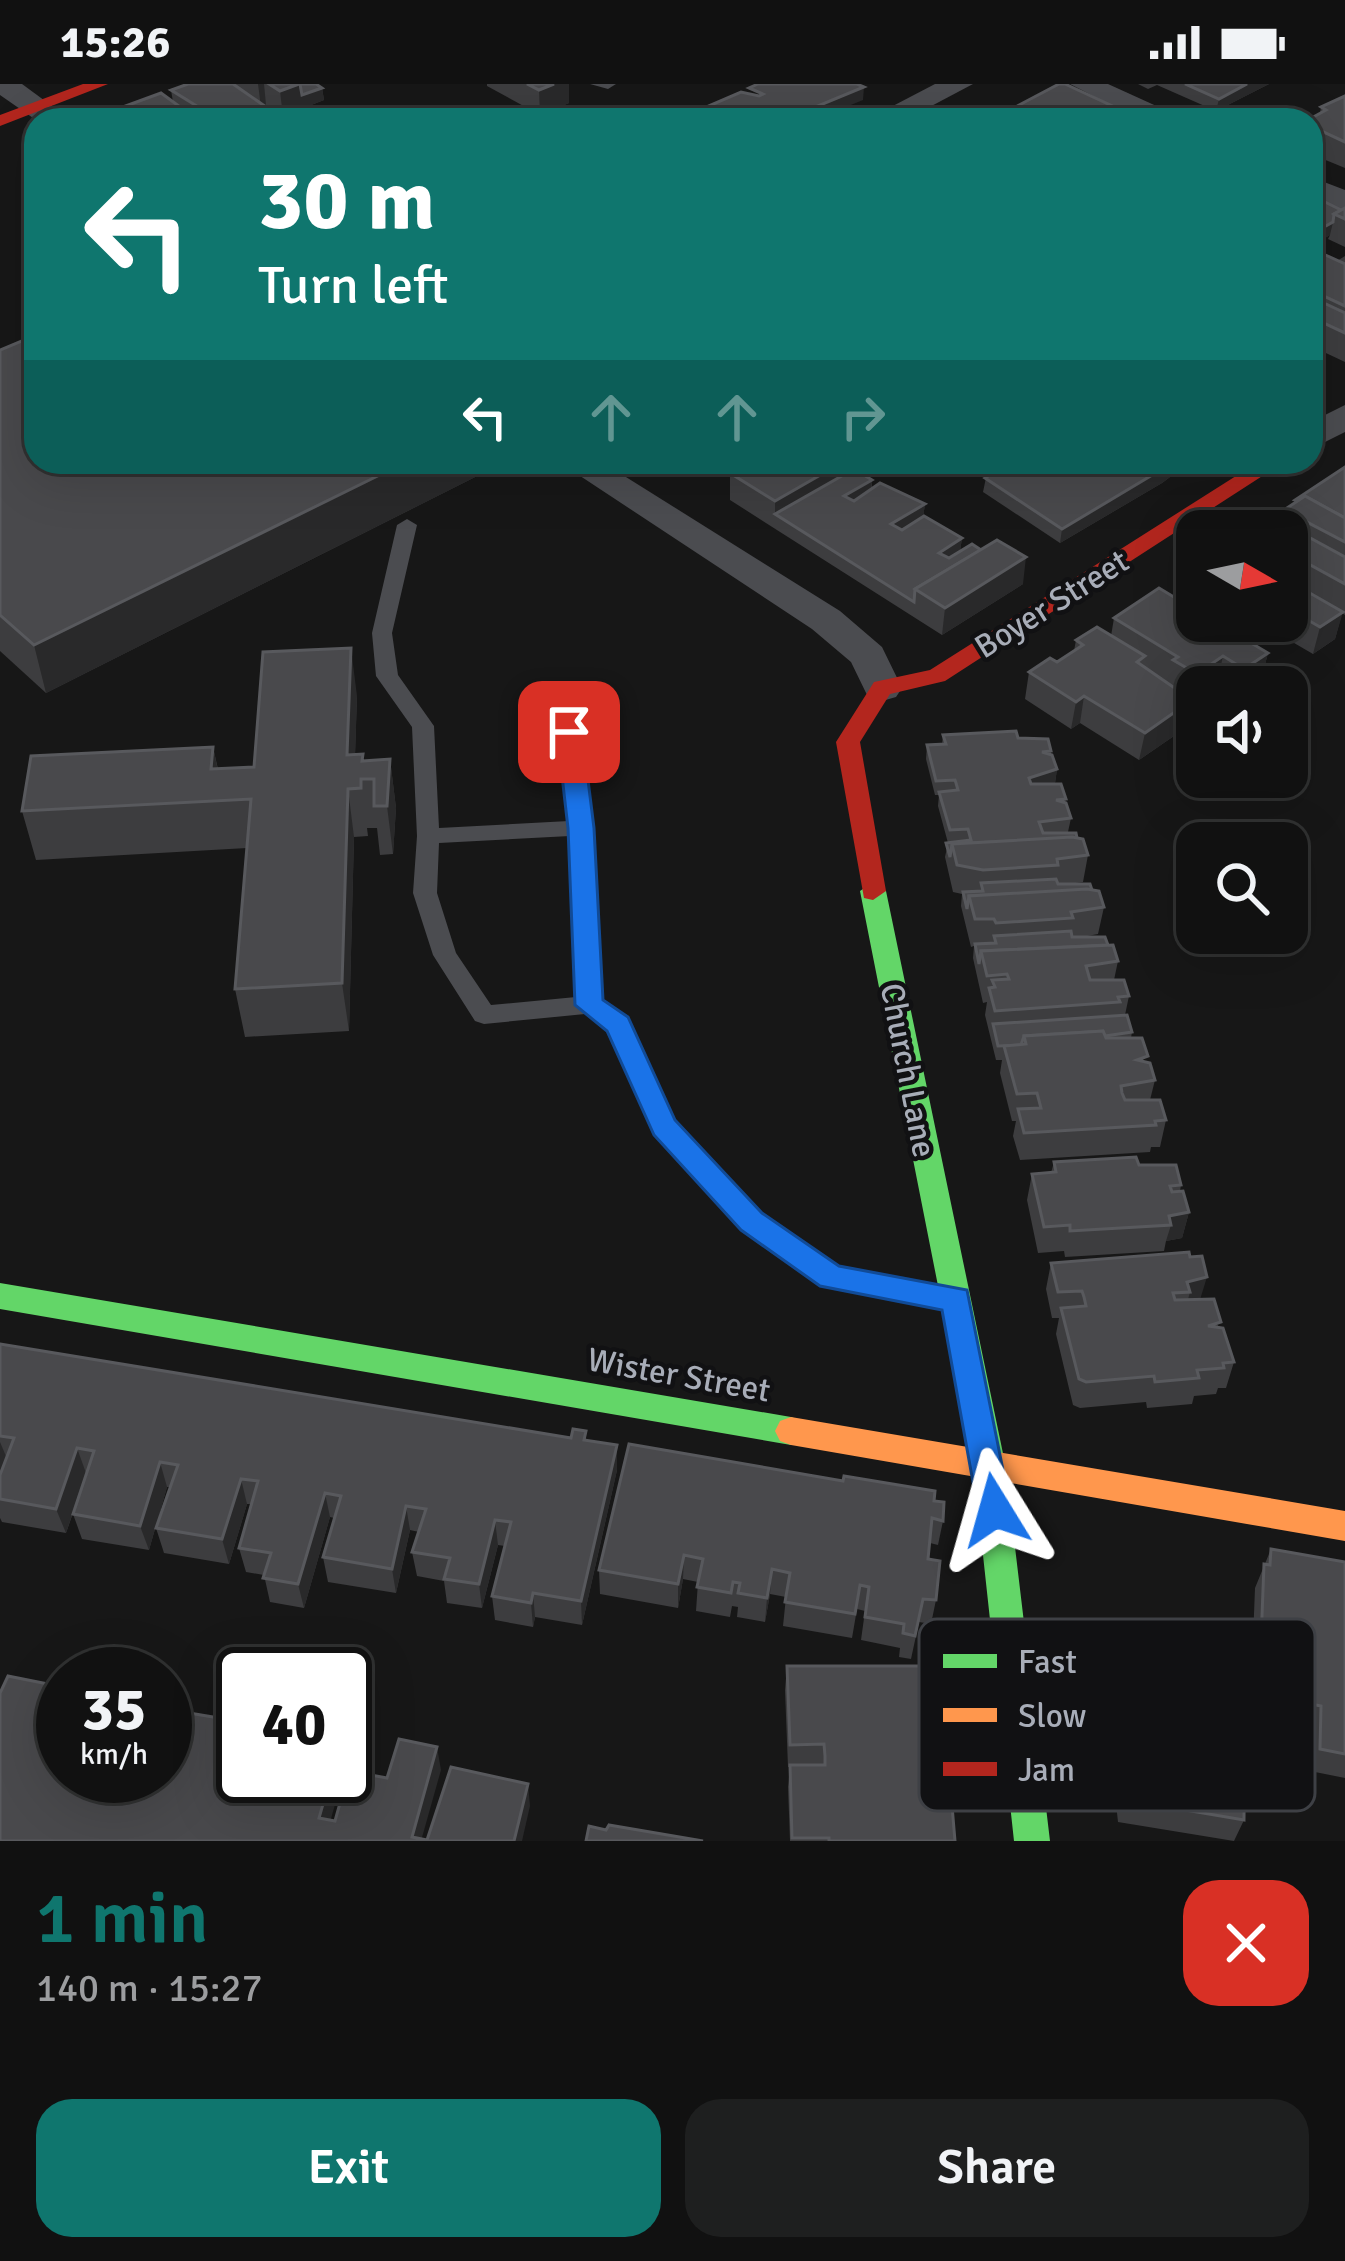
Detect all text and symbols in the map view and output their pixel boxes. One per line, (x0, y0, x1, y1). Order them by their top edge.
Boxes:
text: 15:26 (60, 15, 170, 70)
text: 30 m (258, 149, 435, 253)
icon: left (60, 156, 216, 312)
text: Turn left (258, 252, 448, 319)
icon: left (452, 384, 518, 450)
icon: ahead (578, 384, 644, 450)
icon: ahead (704, 384, 770, 450)
icon: right (830, 384, 896, 450)
north arrow (1176, 510, 1308, 642)
map controls (1176, 510, 1308, 954)
street label: Boyer Street (967, 541, 1136, 668)
button: sound (1176, 666, 1308, 798)
pin (518, 681, 620, 783)
icon: arrive (536, 699, 602, 765)
button: search (1176, 822, 1308, 954)
street label: Church Lane (871, 980, 944, 1161)
street label: Wister Street (584, 1339, 773, 1412)
position arrow (932, 1447, 1058, 1573)
legend (919, 1619, 1315, 1811)
text: Fast (1018, 1642, 1077, 1683)
speed limit sign: 40 (216, 1647, 372, 1803)
text: 35 (82, 1673, 146, 1747)
text: Slow (1018, 1696, 1087, 1737)
text: km/h (80, 1736, 148, 1773)
text: Jam (1018, 1750, 1075, 1791)
text: 1 min (36, 1874, 208, 1963)
button: close (1183, 1880, 1309, 2006)
text: 140 m · 15:27 (36, 1964, 263, 2012)
button: Exit (36, 2099, 661, 2237)
button: Share (685, 2099, 1309, 2237)

